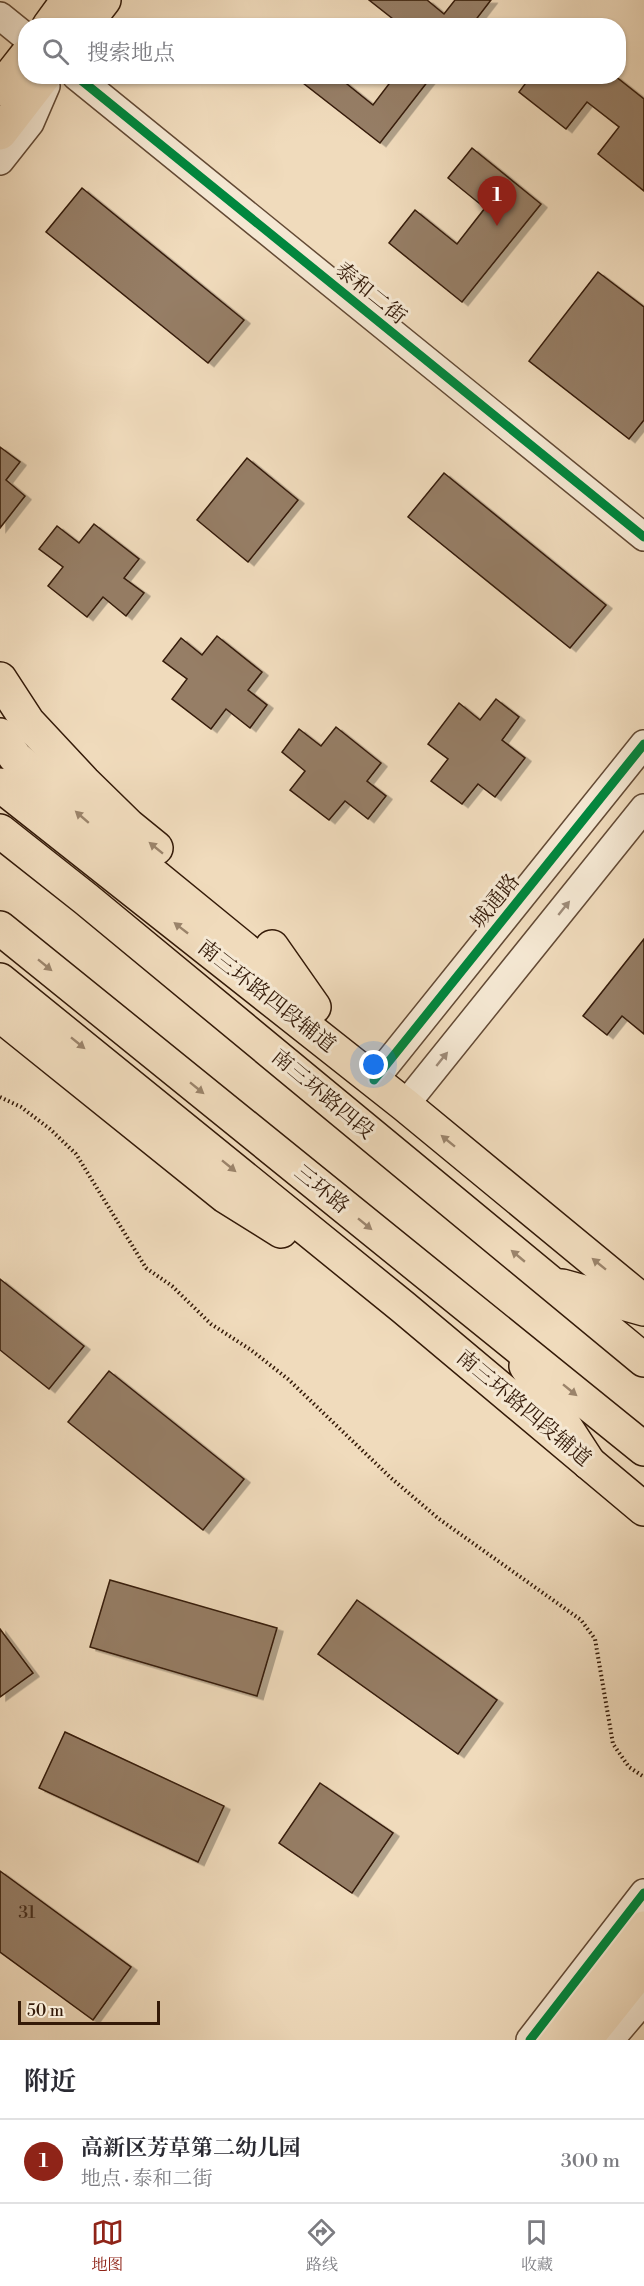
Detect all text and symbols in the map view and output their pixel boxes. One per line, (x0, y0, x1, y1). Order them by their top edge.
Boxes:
search box (18, 18, 626, 84)
icon: search (39, 35, 72, 68)
text: 搜索地点 (87, 40, 175, 67)
pin: 1 (478, 176, 516, 226)
street label: 泰和二街 (330, 257, 411, 330)
one-way arrow (74, 810, 90, 823)
one-way arrow (148, 841, 164, 854)
street label: 城通路 (466, 869, 526, 934)
one-way arrow (557, 900, 570, 915)
one-way arrow (173, 922, 188, 934)
street label: 南三环路四段辅道 (192, 935, 341, 1059)
one-way arrow (38, 959, 53, 971)
one-way arrow (70, 1036, 85, 1049)
street label: 南三环路四段 (266, 1044, 379, 1145)
your location (359, 1050, 388, 1079)
one-way arrow (435, 1052, 447, 1067)
one-way arrow (189, 1081, 205, 1094)
one-way arrow (440, 1134, 456, 1147)
one-way arrow (221, 1159, 236, 1172)
street label: 三环路 (289, 1160, 354, 1220)
one-way arrow (357, 1217, 373, 1230)
one-way arrow (511, 1250, 526, 1263)
one-way arrow (591, 1258, 607, 1271)
street label: 南三环路四段辅道 (451, 1345, 596, 1473)
one-way arrow (563, 1383, 578, 1395)
house number: 31 (18, 1901, 36, 1924)
scale bar (18, 1998, 160, 2026)
text: 50 m (27, 2001, 64, 2021)
text: 附近 (24, 2066, 76, 2098)
text: 高新区芳草第二幼儿园 (81, 2135, 301, 2162)
text: 1 (39, 2149, 48, 2174)
text: 300 m (561, 2149, 620, 2174)
text: 地点 · 泰和二街 (81, 2167, 213, 2192)
tab: 地图 (91, 2216, 124, 2275)
tab: 路线 (305, 2216, 338, 2275)
tab: 收藏 (520, 2216, 553, 2275)

